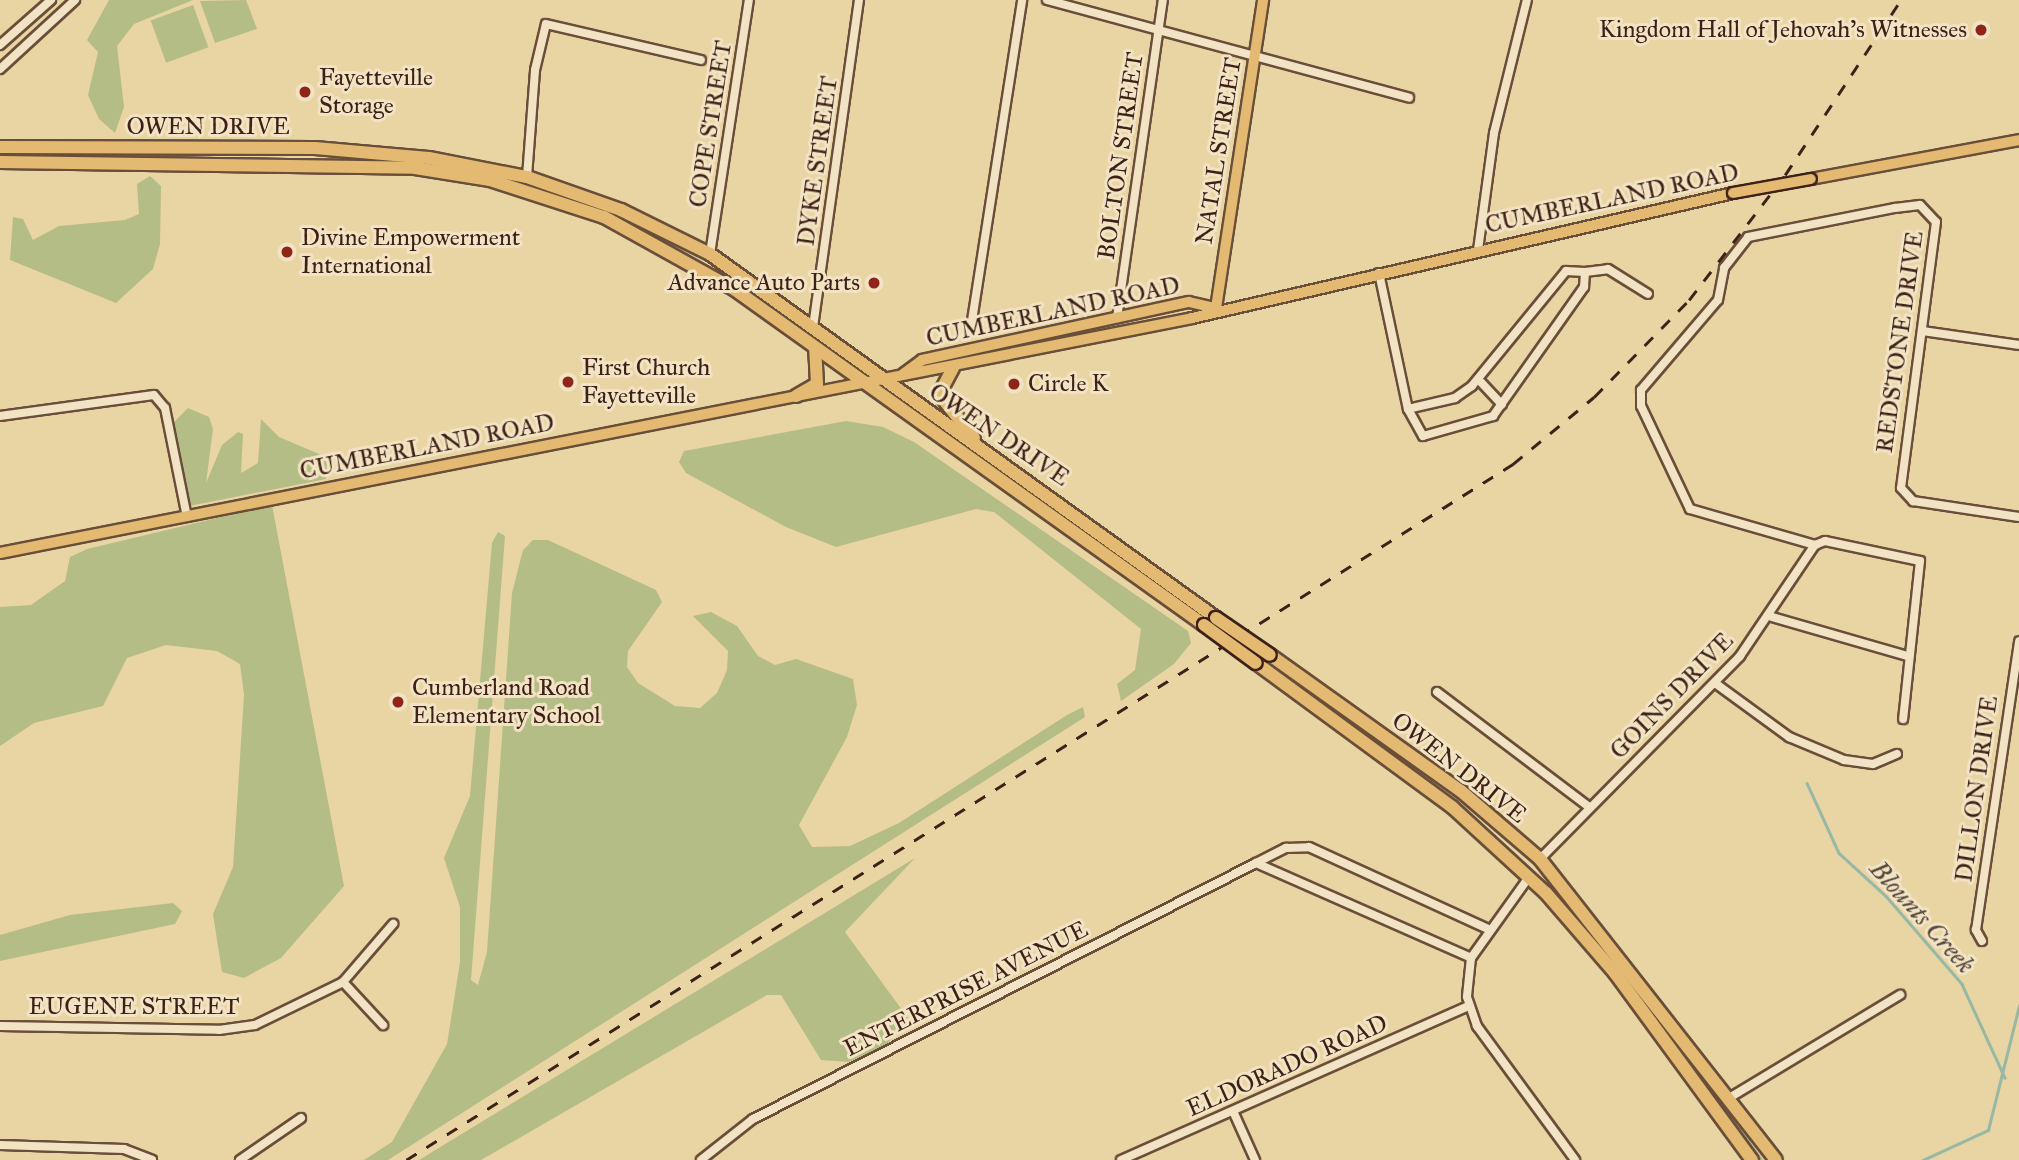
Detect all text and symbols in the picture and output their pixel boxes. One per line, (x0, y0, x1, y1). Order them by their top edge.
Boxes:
place label: Kingdom Hall of Jehovah’s Witnesses (1599, 16, 1967, 44)
marker: Kingdom Hall of Jehovah’s Witnesses (1973, 22, 1989, 38)
street label: COPE STREET (684, 39, 738, 209)
street label: BOLTON STREET (1092, 51, 1150, 261)
street label: NATAL STREET (1190, 56, 1248, 246)
place label: Fayetteville Storage (319, 64, 433, 120)
street label: DYKE STREET (792, 74, 844, 248)
marker: Fayetteville Storage (297, 84, 313, 100)
street label: OWEN DRIVE (126, 113, 290, 141)
street label: CUMBERLAND ROAD (1483, 158, 1741, 240)
place label: Divine Empowerment International (301, 224, 520, 280)
street label: REDSTONE DRIVE (1870, 229, 1930, 455)
marker: Divine Empowerment International (279, 244, 295, 260)
place label: Advance Auto Parts (668, 269, 860, 297)
street label: CUMBERLAND ROAD (924, 271, 1182, 353)
marker: Advance Auto Parts (866, 275, 882, 291)
place label: First Church Fayetteville (582, 354, 710, 410)
place label: Circle K (1028, 370, 1109, 398)
marker: First Church Fayetteville (560, 374, 576, 390)
marker: Circle K (1006, 376, 1022, 392)
street label: OWEN DRIVE (923, 377, 1075, 493)
street label: CUMBERLAND ROAD (297, 408, 557, 486)
street label: GOINS DRIVE (1604, 627, 1740, 765)
place label: Cumberland Road Elementary School (412, 674, 601, 730)
marker: Cumberland Road Elementary School (390, 694, 406, 710)
street label: DILLON DRIVE (1950, 694, 2004, 884)
street label: OWEN DRIVE (1386, 706, 1532, 830)
water label: Blounts Creek (1863, 854, 1981, 980)
street label: ENTERPRISE AVENUE (839, 915, 1093, 1063)
street label: EUGENE STREET (28, 993, 240, 1021)
street label: ELDORADO ROAD (1182, 1009, 1392, 1123)

